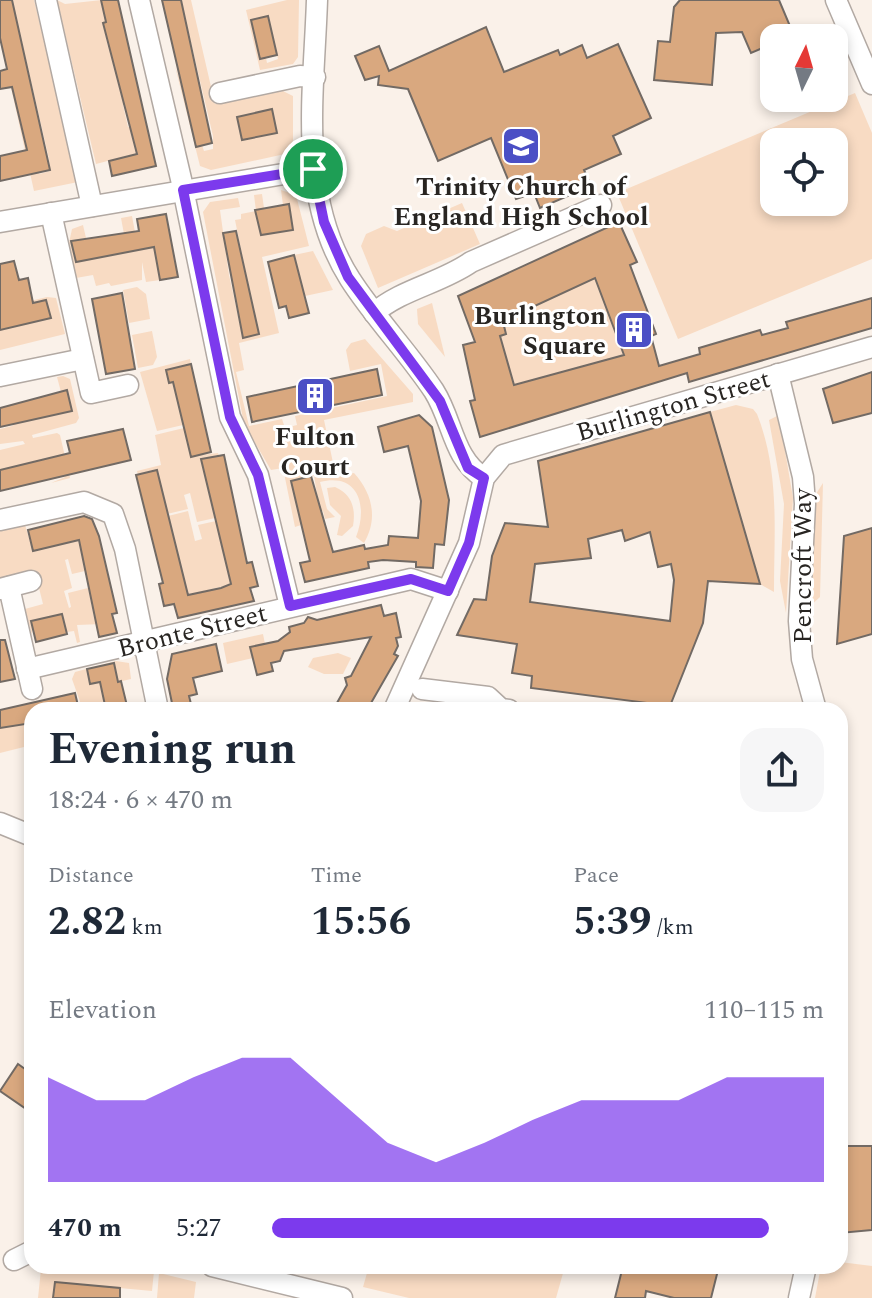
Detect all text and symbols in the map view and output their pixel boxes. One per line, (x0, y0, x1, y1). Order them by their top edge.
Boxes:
north arrow (760, 24, 848, 112)
map controls (760, 24, 848, 216)
school or university icon: Trinity Church of England High School (500, 125, 542, 167)
button: locate (760, 128, 848, 216)
pin (279, 135, 347, 203)
icon: arrive (291, 147, 335, 191)
place label: Trinity Church of England High School (394, 167, 648, 237)
place label: Burlington Square (474, 296, 606, 366)
building icon: Burlington Square (613, 309, 655, 351)
street label: Burlington Street (572, 359, 775, 453)
building icon: Fulton Court (294, 375, 336, 417)
place label: Fulton Court (275, 417, 355, 487)
street label: Pencroft Way (783, 487, 823, 644)
street label: Bronte Street (113, 593, 271, 669)
text: Evening run (48, 716, 296, 783)
button: share (740, 728, 824, 812)
text: 18:24 · 6 × 470 m (48, 780, 233, 820)
text: Distance (48, 859, 134, 892)
text: Time (311, 859, 362, 892)
text: Pace (573, 859, 619, 892)
text: 2.82 (48, 892, 126, 953)
text: 15:56 (311, 892, 411, 953)
text: 5:39 (573, 892, 651, 953)
text: km (126, 911, 163, 944)
text: /km (651, 911, 694, 944)
text: Elevation (48, 990, 157, 1030)
text: 110–115 m (704, 990, 824, 1030)
text: 470 m (48, 1208, 122, 1248)
text: 5:27 (176, 1208, 222, 1248)

